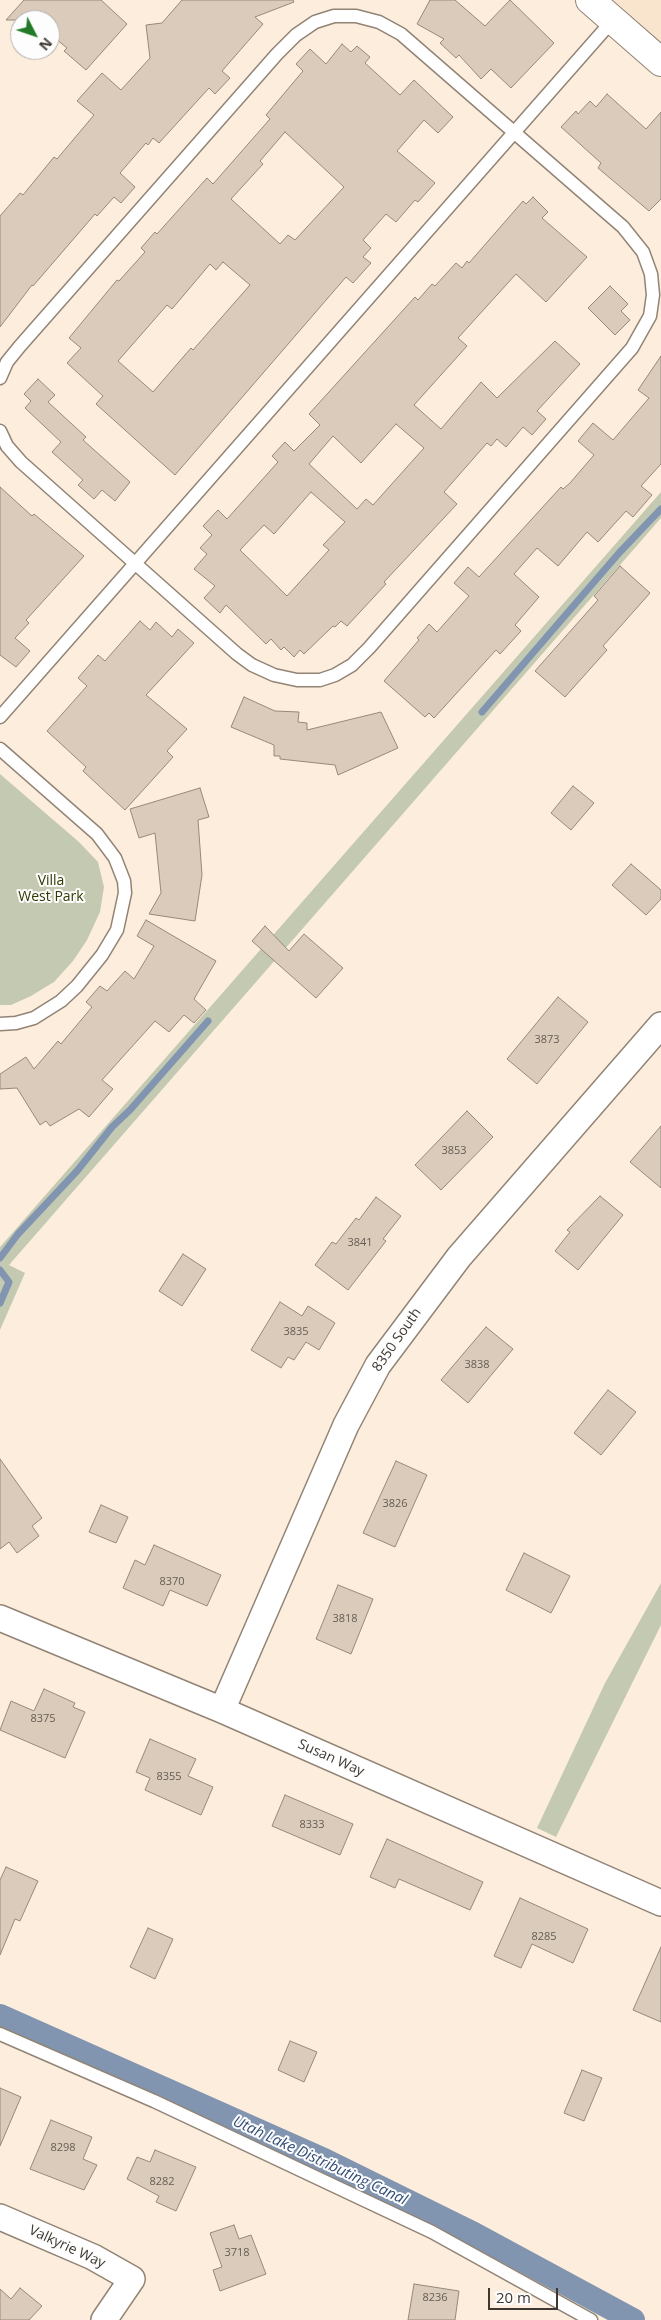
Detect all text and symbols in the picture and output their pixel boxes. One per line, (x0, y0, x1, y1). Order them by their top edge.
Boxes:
north arrow (10, 10, 60, 60)
text: N (35, 34, 57, 55)
park label: Villa West Park (18, 873, 84, 906)
house number: 3873 (534, 1033, 560, 1047)
house number: 3853 (441, 1144, 467, 1158)
house number: 3841 (347, 1236, 373, 1250)
street label: 8350 South (369, 1305, 425, 1375)
house number: 3835 (283, 1325, 309, 1339)
house number: 3838 (464, 1358, 490, 1372)
house number: 3826 (382, 1497, 408, 1511)
house number: 8370 (159, 1575, 185, 1589)
house number: 3818 (332, 1612, 358, 1626)
house number: 8375 (30, 1712, 56, 1726)
street label: Susan Way (295, 1736, 367, 1780)
house number: 8355 (156, 1770, 182, 1784)
house number: 8333 (299, 1818, 325, 1832)
house number: 8285 (531, 1930, 557, 1944)
water label: Utah Lake Distributing Canal (230, 2113, 410, 2209)
house number: 8298 (50, 2141, 76, 2155)
house number: 8282 (149, 2175, 175, 2189)
street label: Valkyrie Way (26, 2222, 108, 2272)
house number: 3718 (224, 2246, 250, 2260)
scale bar (491, 2278, 561, 2310)
text: 20 m (496, 2287, 531, 2307)
house number: 8236 (422, 2291, 448, 2305)

